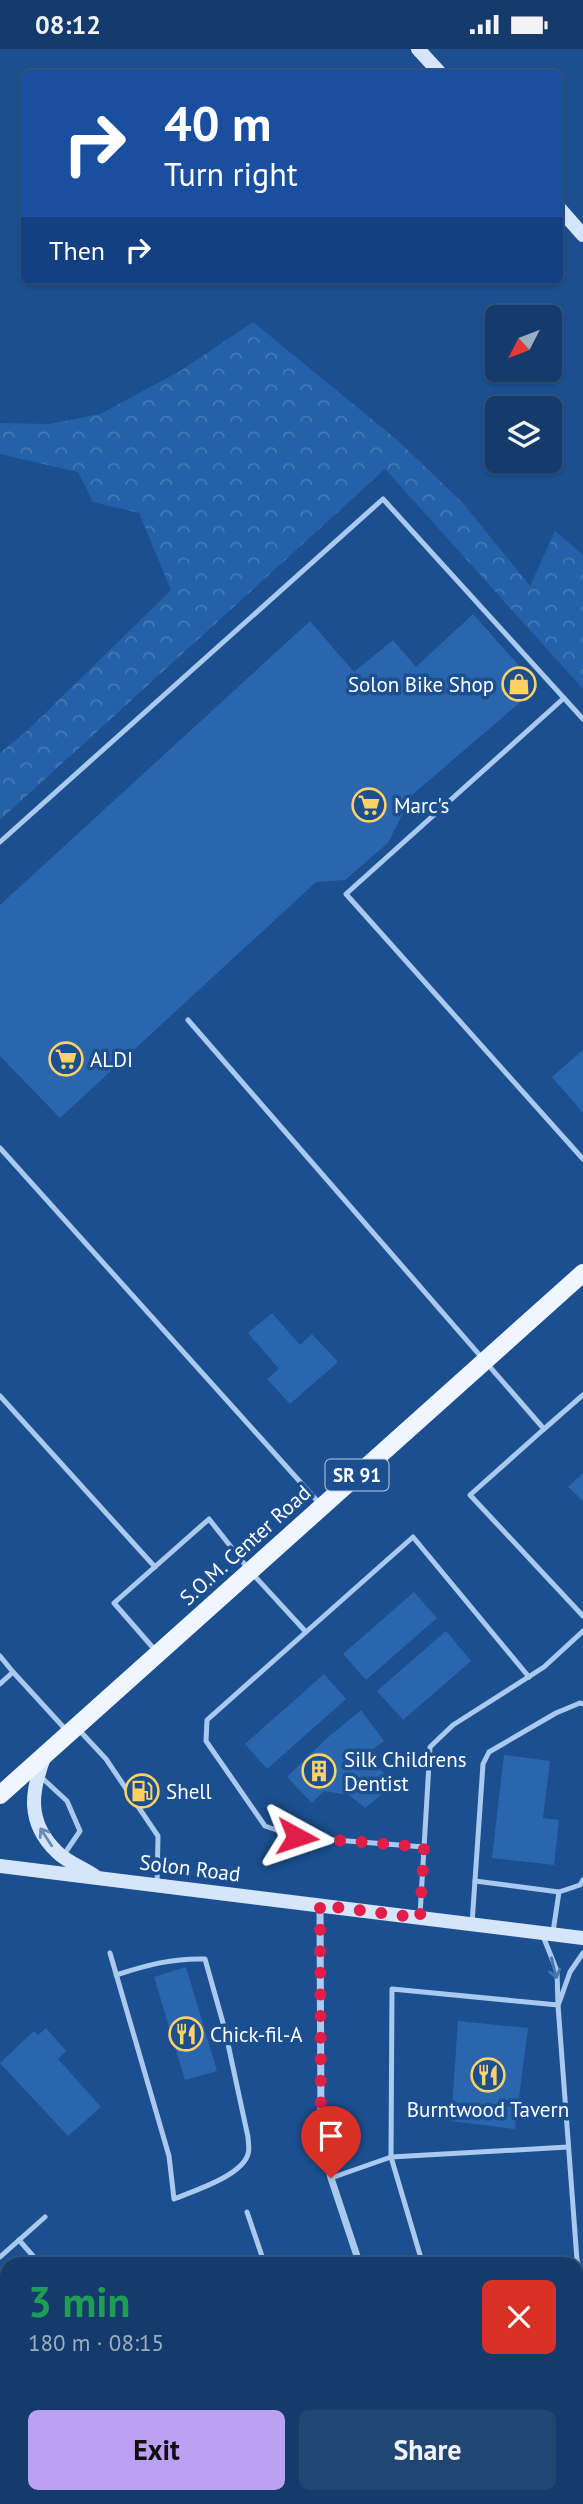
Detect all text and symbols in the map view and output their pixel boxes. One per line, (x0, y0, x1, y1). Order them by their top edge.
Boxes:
text: 08:12 (35, 8, 101, 41)
text: 40 m (164, 91, 271, 155)
icon: right (49, 98, 140, 189)
text: Turn right (164, 153, 298, 195)
icon: right (119, 231, 157, 269)
text: Then (49, 234, 105, 267)
north arrow (485, 305, 562, 381)
map controls (485, 305, 562, 473)
button: layers (485, 396, 562, 473)
shop icon: Solon Bike Shop (500, 665, 538, 703)
place label: Solon Bike Shop (348, 671, 494, 698)
supermarket icon: Marc's (350, 786, 388, 824)
place label: Marc's (394, 792, 449, 819)
supermarket icon: ALDI (47, 1040, 85, 1078)
place label: ALDI (90, 1046, 133, 1073)
road number: SR 91 (326, 1459, 388, 1491)
street label: S.O.M. Center Road (174, 1479, 316, 1611)
place label: Silk Childrens Dentist (344, 1746, 467, 1797)
building icon: Silk Childrens Dentist (300, 1752, 338, 1790)
fuel station icon: Shell (123, 1772, 161, 1810)
place label: Shell (166, 1778, 212, 1805)
position arrow (260, 1800, 334, 1874)
one-way arrow (39, 1828, 54, 1847)
street label: Solon Road (138, 1848, 242, 1888)
one-way arrow (548, 1957, 561, 1979)
restaurant icon: Chick-fil-A (167, 2015, 205, 2053)
place label: Chick-fil-A (210, 2021, 303, 2048)
restaurant icon: Burntwood Tavern (469, 2056, 507, 2094)
place label: Burntwood Tavern (407, 2096, 569, 2123)
pin (301, 2106, 361, 2178)
icon: arrive (312, 2117, 350, 2155)
text: 3 min (28, 2274, 130, 2329)
button: close (482, 2280, 556, 2354)
text: 180 m · 08:15 (28, 2328, 164, 2357)
button: Exit (28, 2410, 285, 2490)
button: Share (299, 2410, 556, 2490)

